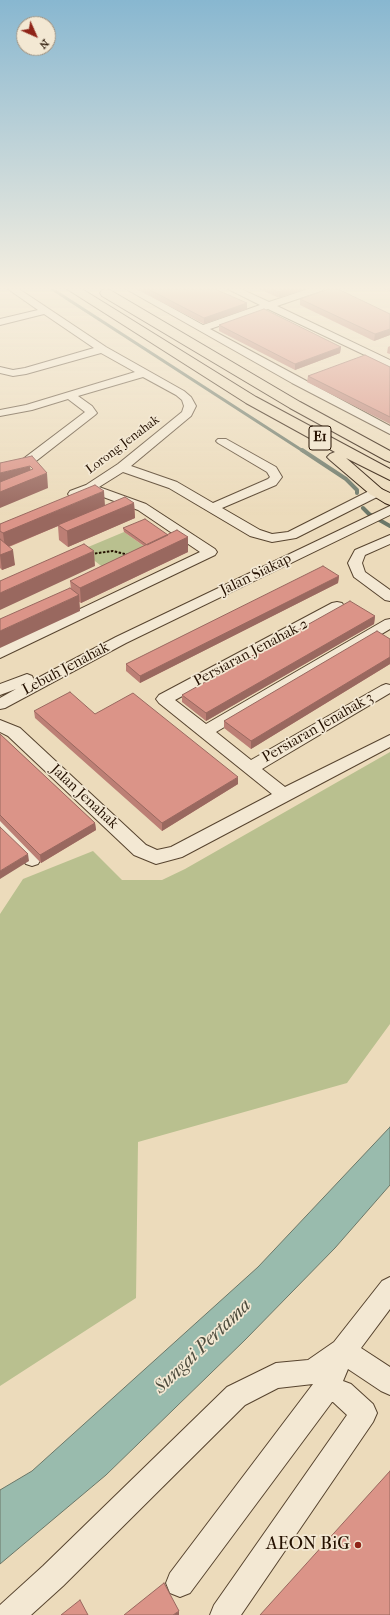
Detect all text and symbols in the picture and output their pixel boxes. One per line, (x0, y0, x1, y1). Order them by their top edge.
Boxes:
north arrow (16, 16, 56, 56)
text: N (37, 37, 52, 52)
street label: Lorong Jenahak (83, 412, 163, 478)
road number: E1 (309, 426, 331, 450)
street label: Jalan Siakap (217, 550, 295, 600)
street label: Persiaran Jenahak 2 (191, 615, 311, 691)
street label: Lebuh Jenahak (19, 639, 113, 699)
street label: Persiaran Jenahak 3 (259, 689, 377, 767)
street label: Jalan Jenahak (46, 761, 122, 833)
water label: Sungai Pertama (150, 1295, 256, 1399)
place label: AEON BiG (266, 1534, 350, 1556)
marker: AEON BiG (353, 1540, 363, 1550)

